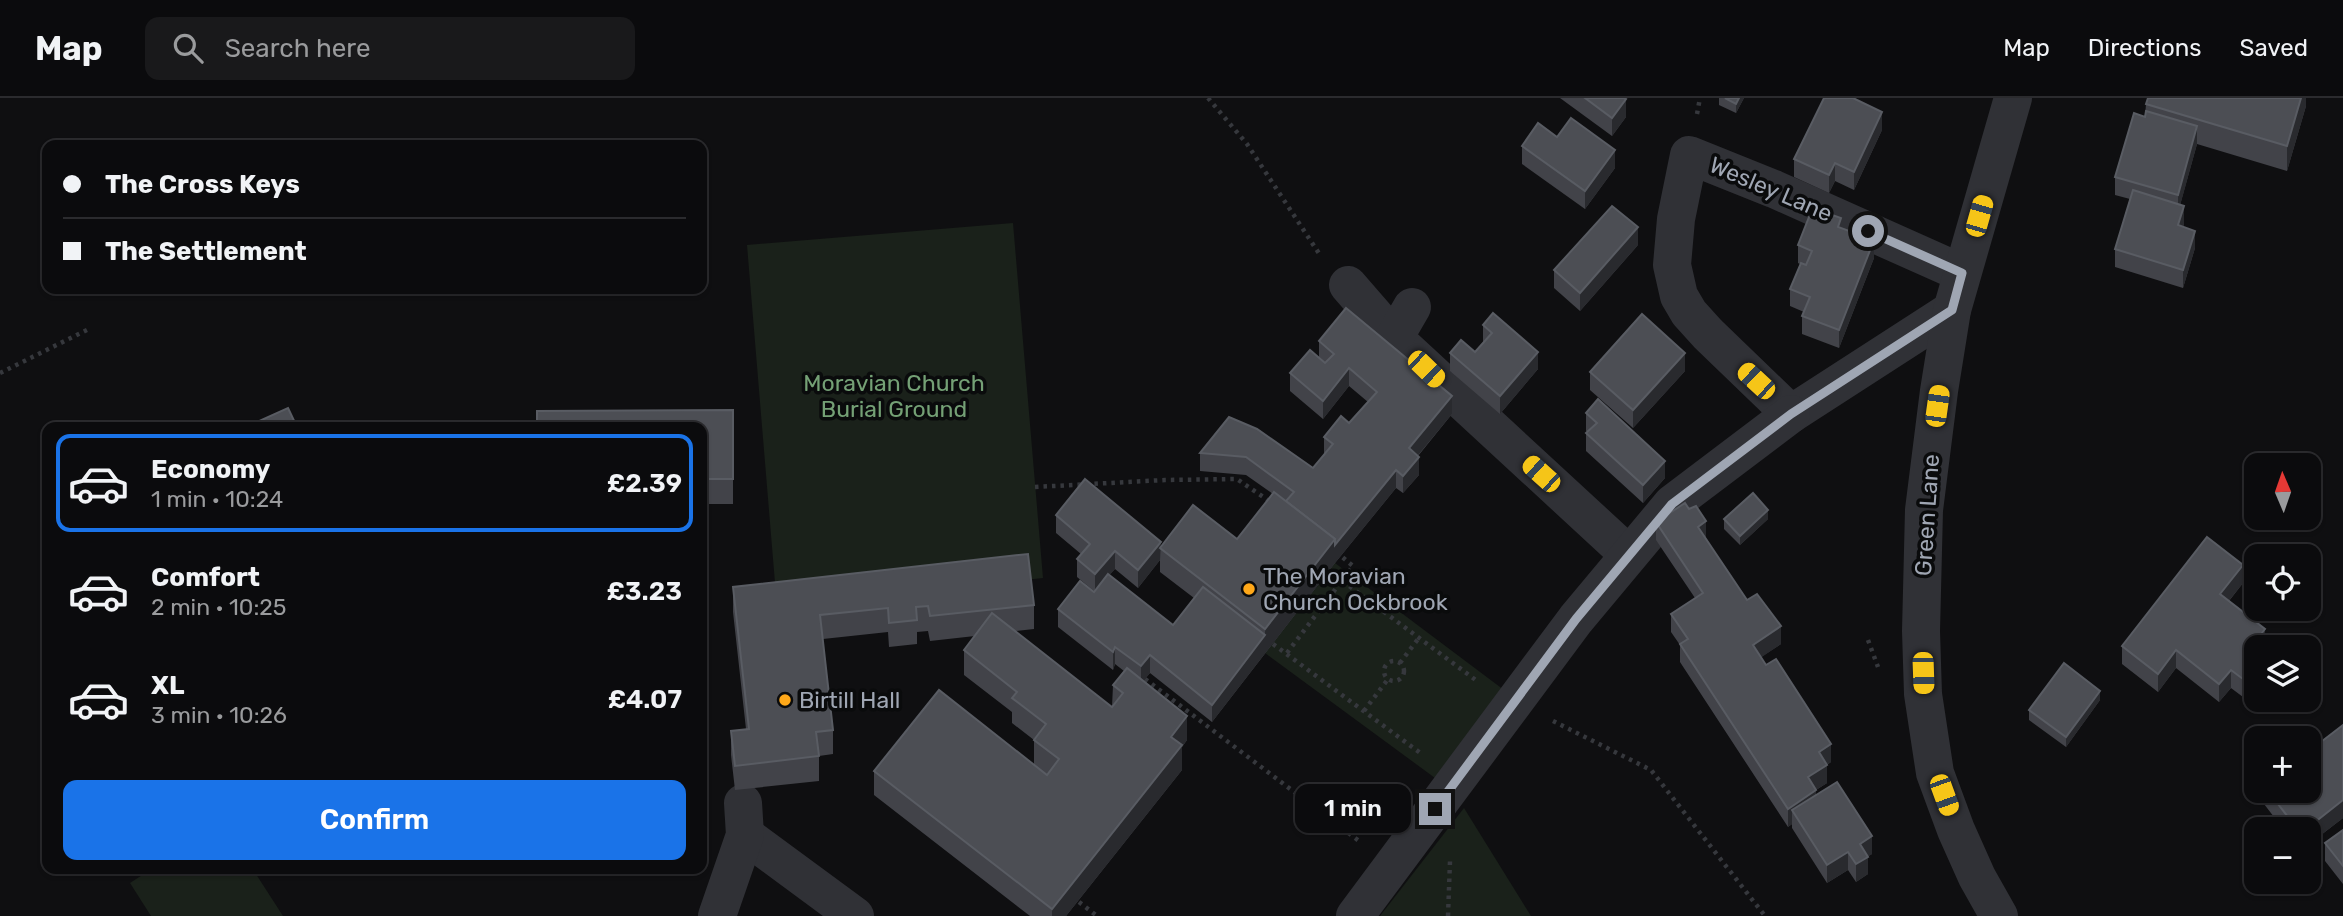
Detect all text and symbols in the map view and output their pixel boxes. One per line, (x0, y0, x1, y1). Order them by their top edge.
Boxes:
search box (145, 17, 635, 80)
text: Map (35, 29, 103, 68)
icon: search (169, 29, 207, 67)
text: Search here (225, 33, 370, 64)
text: Map (2003, 34, 2050, 62)
text: Directions (2088, 34, 2201, 62)
text: Saved (2239, 34, 2308, 62)
street label: Wesley Lane (1705, 151, 1837, 227)
text: The Cross Keys (105, 169, 300, 200)
car (1964, 193, 1995, 239)
route start (1852, 215, 1884, 247)
text: The Settlement (105, 236, 307, 267)
car (1404, 347, 1449, 391)
car (1734, 359, 1779, 403)
park label: Moravian Church Burial Ground (803, 369, 985, 423)
car (1924, 384, 1951, 428)
icon: car (67, 452, 130, 515)
car (1519, 452, 1564, 496)
street label: Green Lane (1909, 453, 1945, 577)
north arrow (2244, 453, 2320, 530)
map controls (2244, 453, 2321, 894)
text: Economy (151, 454, 270, 485)
text: £2.39 (607, 468, 682, 499)
text: 1 min · 10:24 (151, 485, 283, 513)
button: locate (2244, 544, 2321, 621)
icon: car (67, 560, 130, 623)
text: Comfort (151, 562, 260, 593)
place label: The Moravian Church Ockbrook (1263, 562, 1448, 616)
text: £3.23 (606, 576, 682, 607)
marker: The Moravian Church Ockbrook (1241, 581, 1257, 597)
text: 2 min · 10:25 (151, 593, 286, 621)
button: layers (2244, 635, 2321, 712)
car (1912, 652, 1935, 694)
icon: car (67, 668, 130, 731)
text: XL (151, 670, 184, 701)
text: £4.07 (608, 684, 682, 715)
place label: Birtill Hall (799, 686, 900, 714)
marker: Birtill Hall (777, 692, 793, 708)
text: 3 min · 10:26 (151, 701, 287, 729)
button: + (2244, 726, 2321, 803)
car (1927, 772, 1962, 818)
button: Confirm (63, 780, 686, 860)
callout: 1 min (1295, 784, 1410, 834)
route end (1419, 793, 1451, 825)
text: 1 min (1324, 794, 1382, 822)
button: − (2244, 817, 2321, 894)

